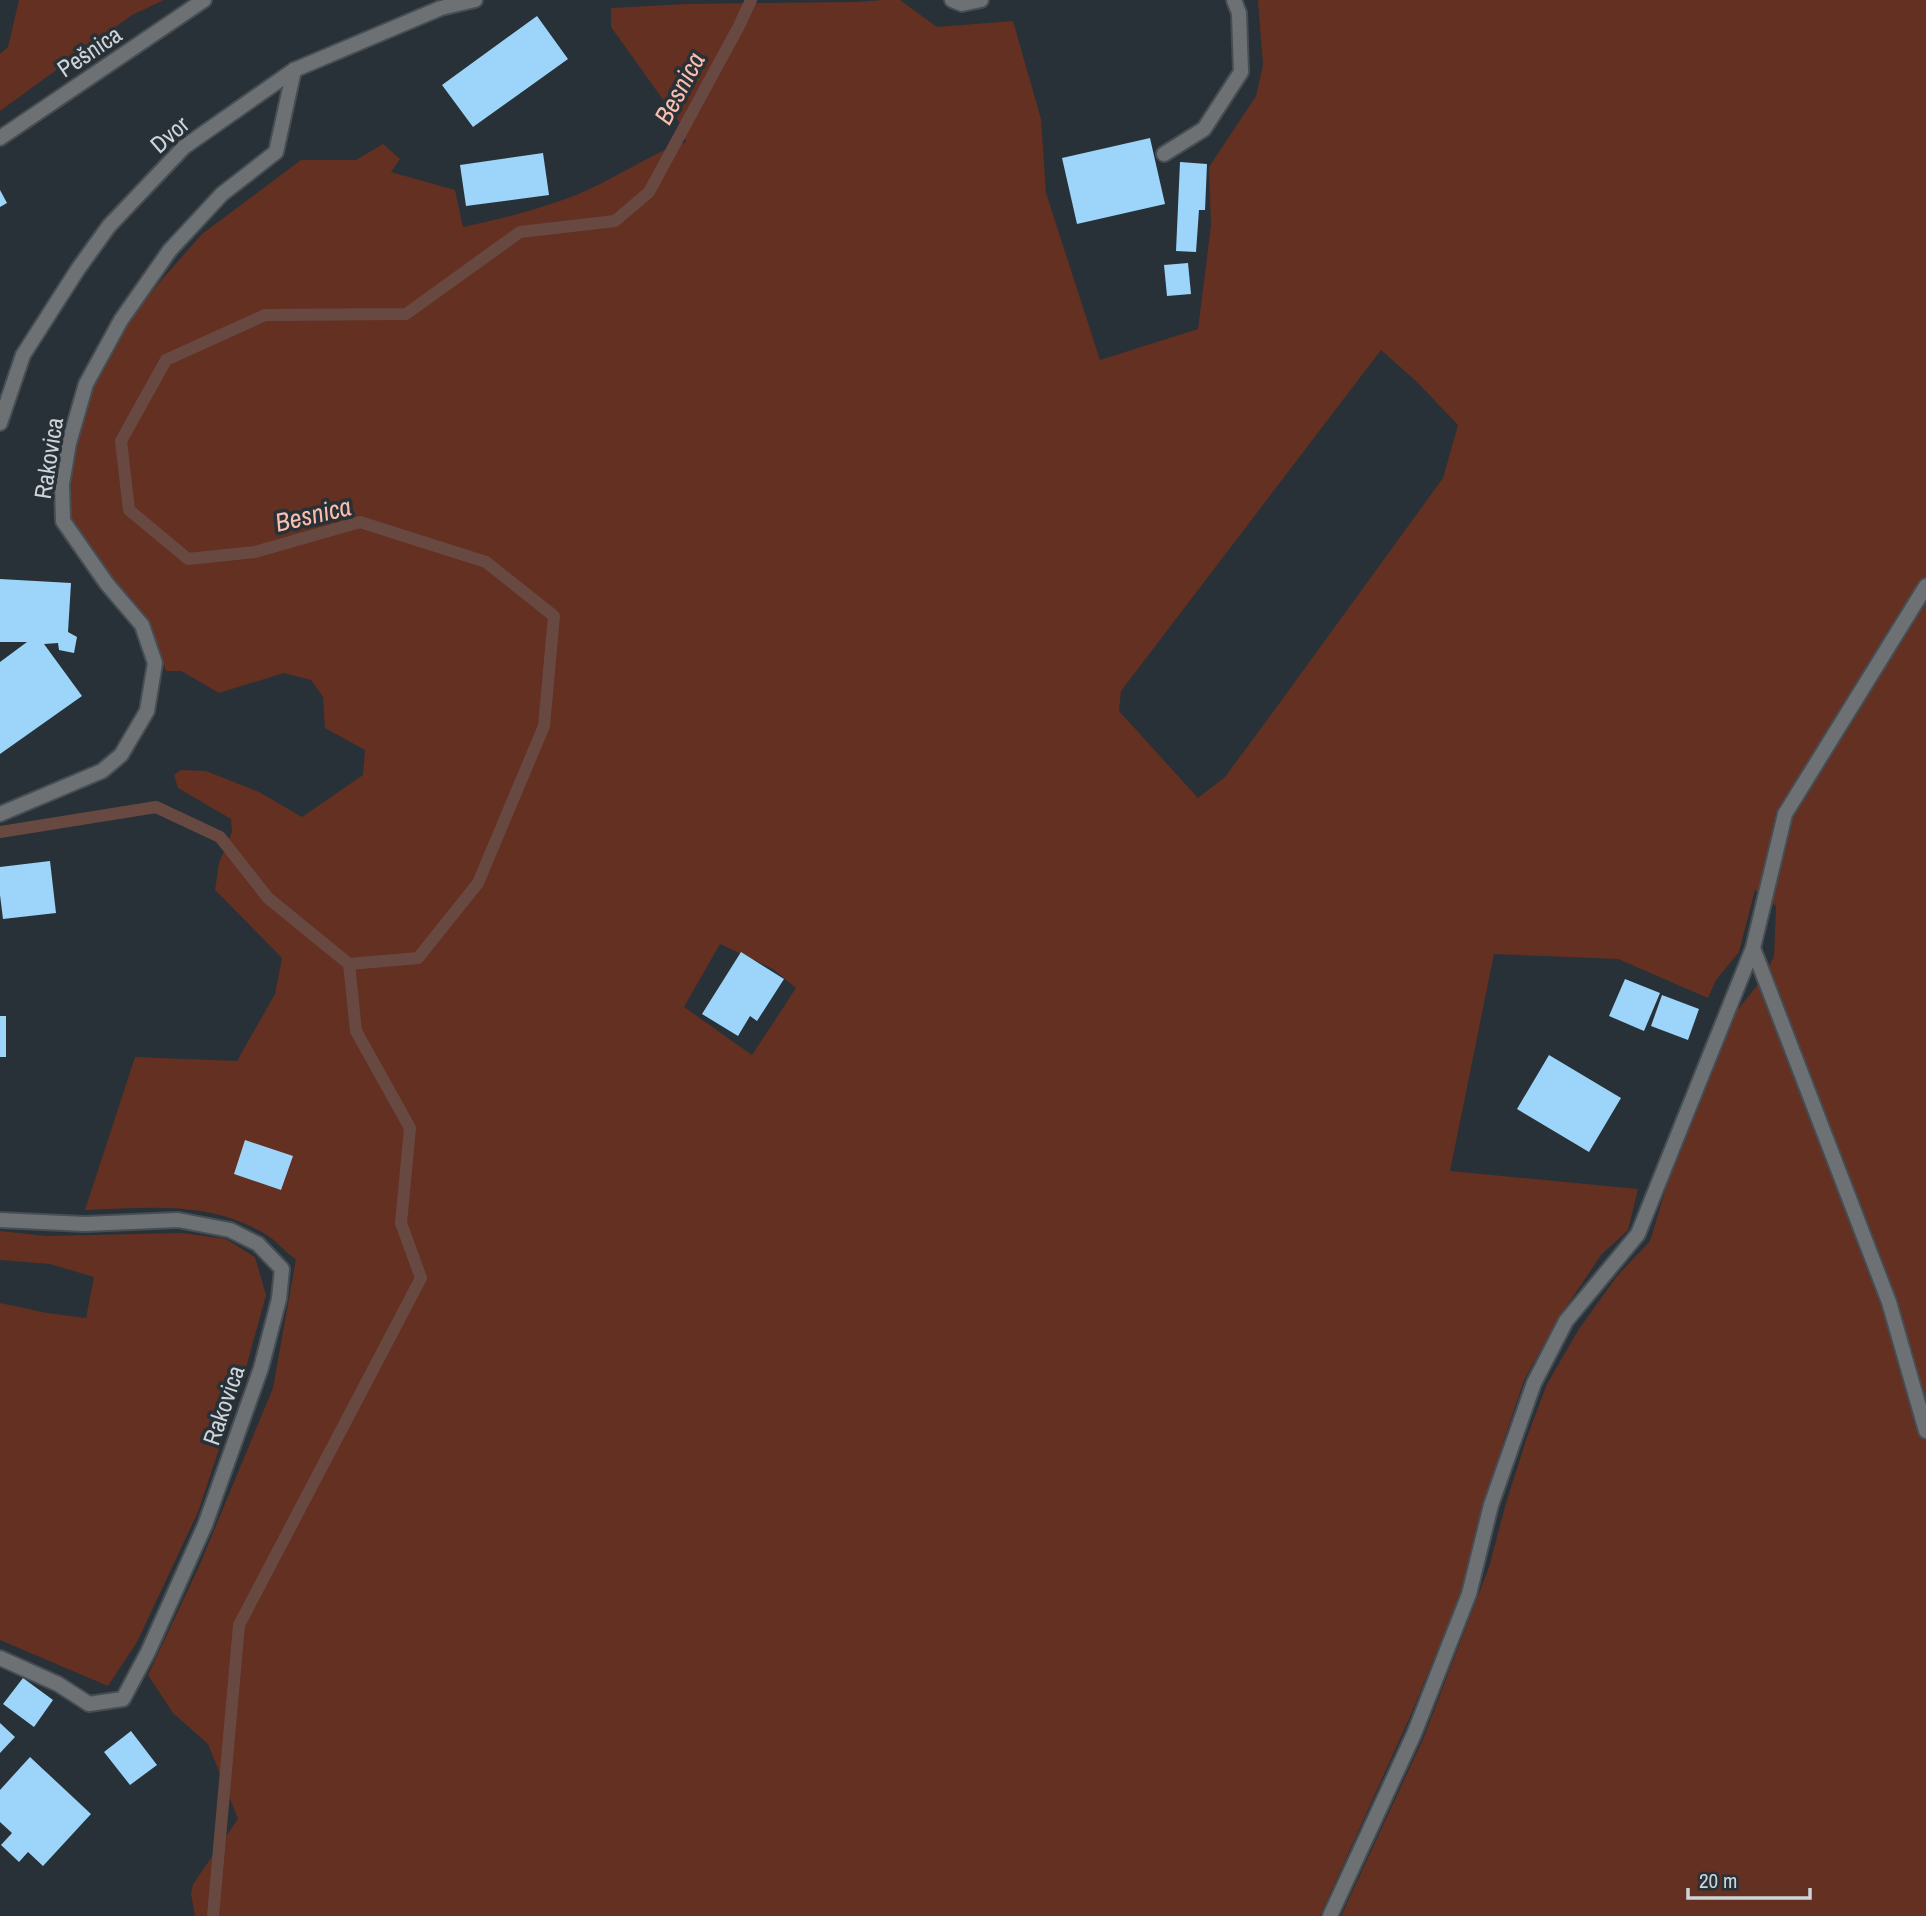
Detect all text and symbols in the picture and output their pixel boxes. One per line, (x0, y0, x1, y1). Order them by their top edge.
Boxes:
street label: Pešnica (51, 18, 127, 84)
water label: Besnica (645, 46, 713, 130)
street label: Dvor (143, 108, 196, 160)
street label: Rakovica (26, 415, 70, 501)
water label: Besnica (272, 488, 355, 540)
street label: Rakovica (195, 1361, 251, 1449)
scale bar (1688, 1856, 1811, 1900)
text: 20 m (1699, 1866, 1737, 1895)

